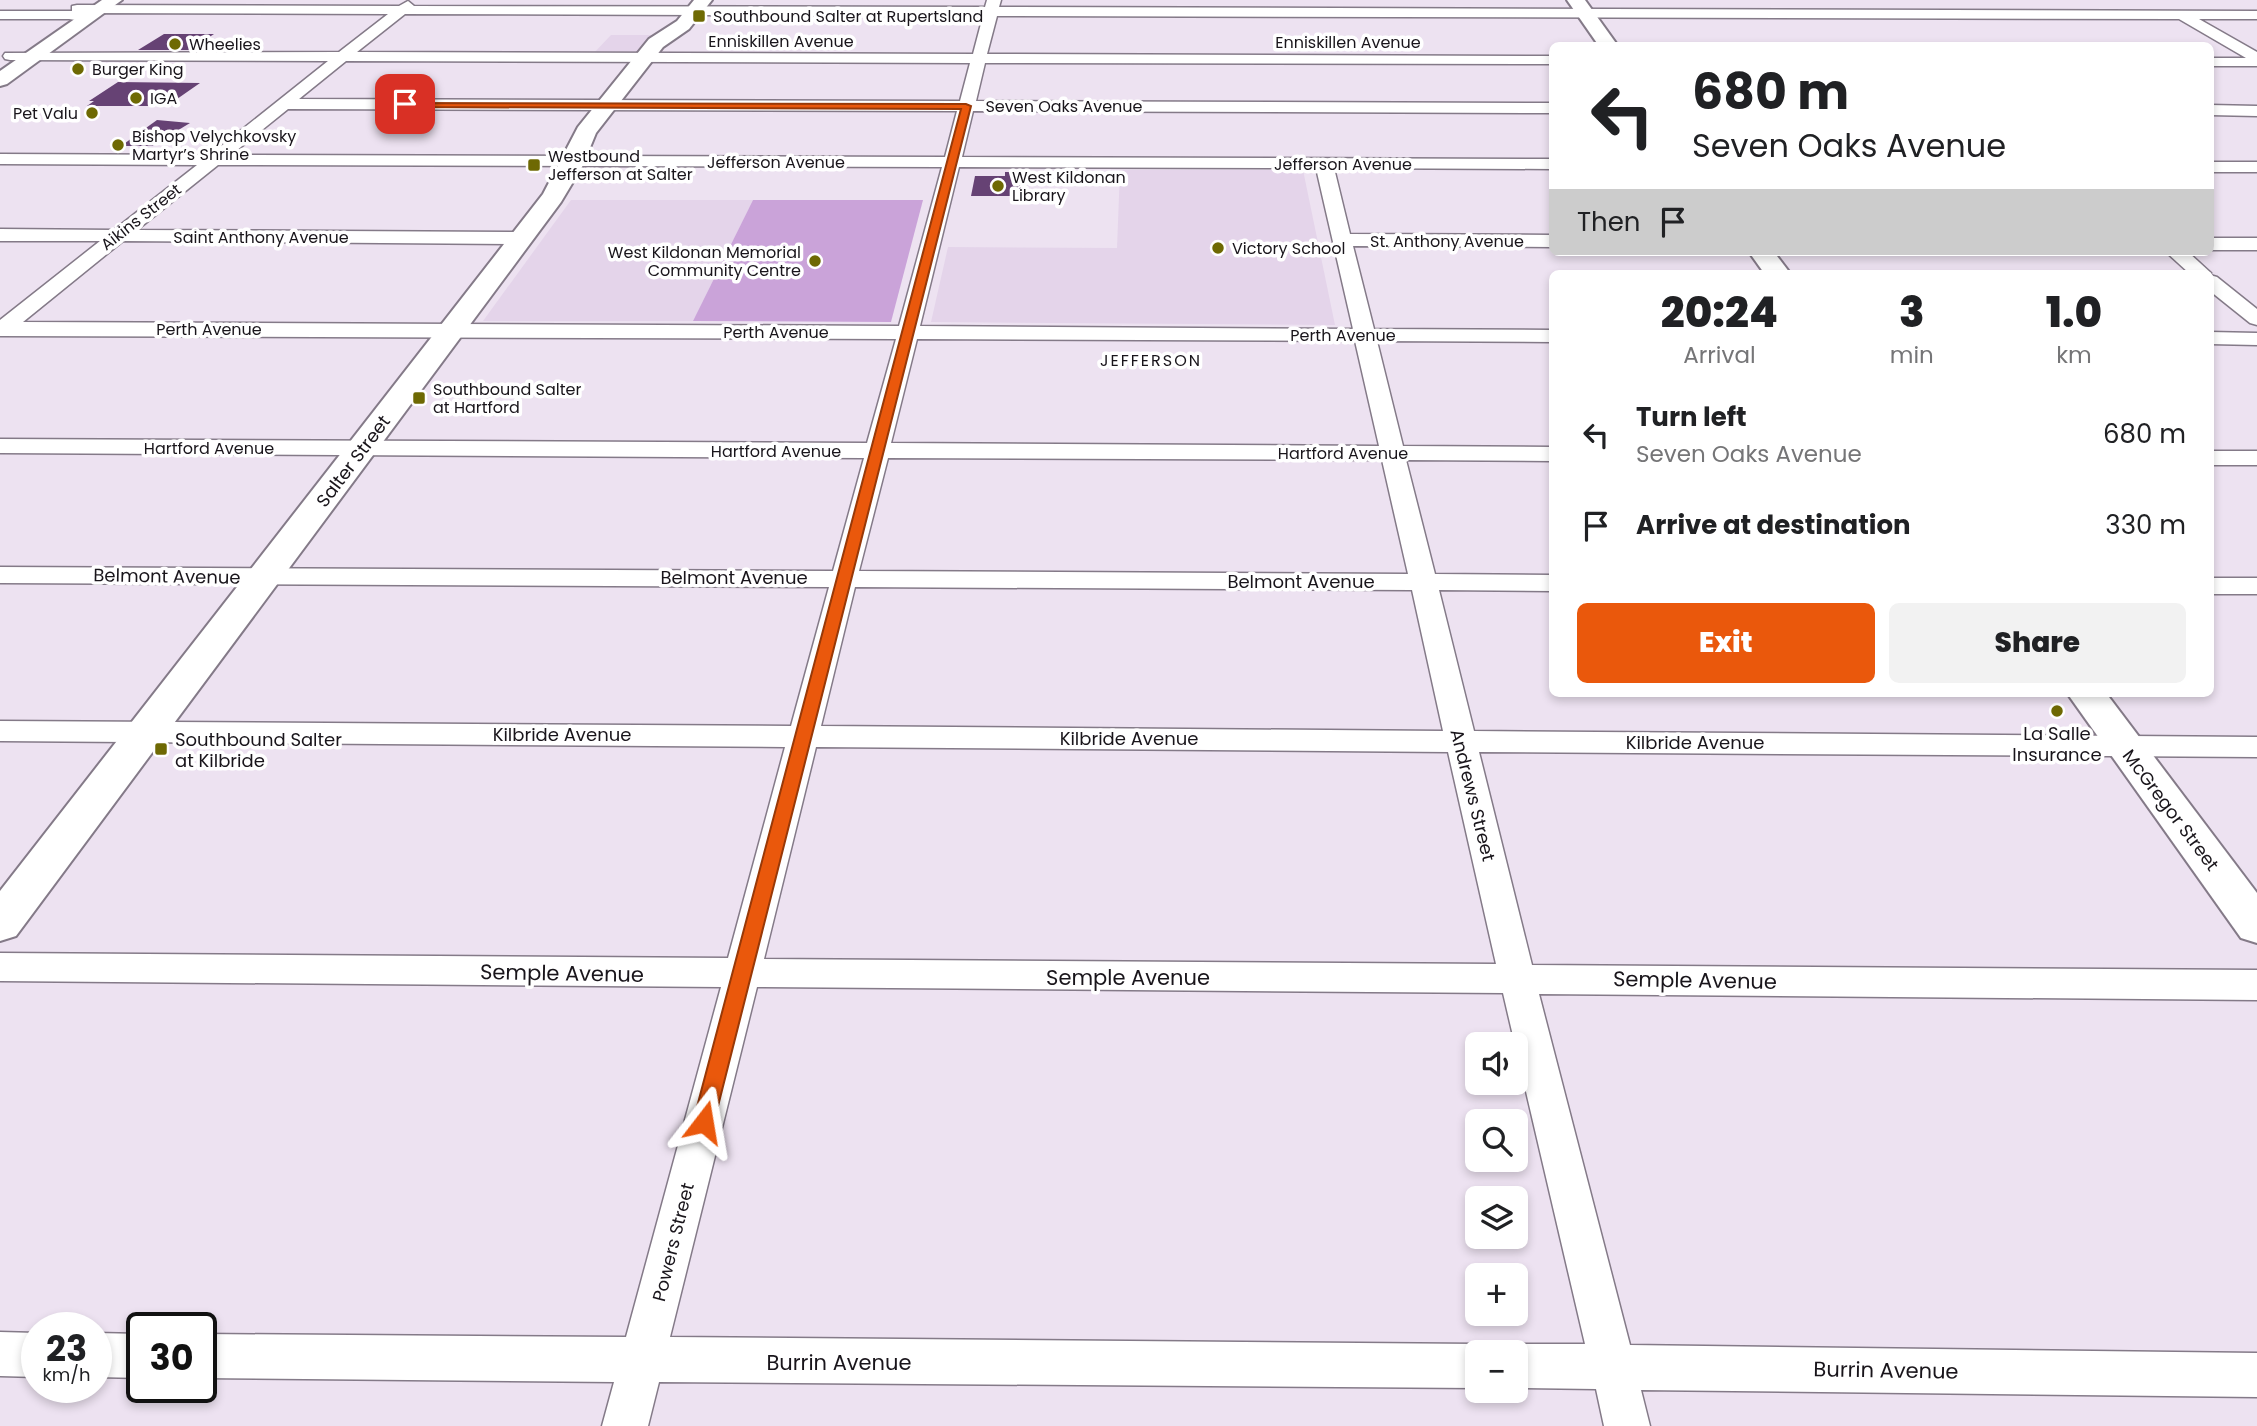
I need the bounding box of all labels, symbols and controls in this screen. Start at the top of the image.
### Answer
place label: Southbound Salter at Rupertsland [713,5,983,28]
marker: Southbound Salter at Rupertsland [691,8,707,24]
street label: Enniskillen Avenue [708,30,854,53]
street label: Enniskillen Avenue [1275,31,1421,54]
place label: Wheelies [189,33,261,56]
marker: Wheelies [167,36,183,52]
place label: Burger King [92,58,184,81]
text: 680 m [1692,58,1849,126]
marker: Burger King [70,61,86,77]
icon: left [1577,70,1668,161]
pin [375,74,435,134]
icon: arrive [386,85,424,123]
place label: IGA [150,87,177,110]
marker: IGA [128,90,144,106]
street label: Seven Oaks Avenue [985,95,1143,118]
place label: Pet Valu [13,102,78,125]
marker: Pet Valu [84,105,100,121]
text: Seven Oaks Avenue [1692,123,2006,168]
place label: Bishop Velychkovsky Martyr’s Shrine [132,125,296,166]
marker: Bishop Velychkovsky Martyr’s Shrine [110,137,126,153]
place label: Westbound Jefferson at Salter [548,145,693,186]
street label: Jefferson Avenue [707,151,845,174]
street label: Jefferson Avenue [1274,153,1412,176]
marker: Westbound Jefferson at Salter [526,157,542,173]
place label: West Kildonan Library [1012,166,1126,207]
street label: Aikins Street [96,178,186,256]
marker: West Kildonan Library [990,178,1006,194]
icon: arrive [1654,203,1692,241]
text: Then [1577,204,1640,240]
street label: Saint Anthony Avenue [173,226,349,249]
street label: St. Anthony Avenue [1370,230,1524,253]
place label: Victory School [1232,237,1346,260]
marker: Victory School [1210,240,1226,256]
place label: West Kildonan Memorial Community Centre [608,241,801,282]
marker: West Kildonan Memorial Community Centre [807,253,823,269]
text: 20:24 [1661,283,1778,342]
text: 3 [1899,283,1925,342]
text: 1.0 [2046,283,2102,342]
street label: Perth Avenue [156,318,262,341]
street label: Perth Avenue [723,321,829,344]
street label: Perth Avenue [1290,324,1396,347]
text: Arrival [1683,339,1756,371]
text: min [1890,339,1934,371]
text: km [2056,339,2092,371]
district label: JEFFERSON [1100,349,1202,372]
place label: Southbound Salter at Hartford [433,378,581,419]
marker: Southbound Salter at Hartford [411,390,427,406]
text: Turn left [1636,399,1747,435]
street label: Salter Street [310,410,396,512]
icon: left [1577,416,1615,454]
text: 680 m [2103,416,2186,452]
street label: Hartford Avenue [144,437,274,460]
text: Seven Oaks Avenue [1636,438,1862,470]
street label: Hartford Avenue [711,440,841,463]
street label: Hartford Avenue [1278,442,1408,465]
icon: arrive [1577,507,1615,545]
text: Arrive at destination [1636,507,1911,543]
text: 330 m [2105,507,2186,543]
street label: Belmont Avenue [93,562,241,590]
street label: Belmont Avenue [660,565,808,590]
street label: Belmont Avenue [1227,569,1375,594]
button: Exit [1577,603,1875,683]
button: Share [1889,603,2186,683]
marker: La Salle Insurance [2049,703,2065,719]
place label: La Salle Insurance [2012,721,2102,767]
street label: Kilbride Avenue [493,722,631,747]
street label: Kilbride Avenue [1060,726,1198,751]
street label: Andrews Street [1444,726,1502,864]
place label: Southbound Salter at Kilbride [175,727,342,773]
street label: Kilbride Avenue [1626,730,1764,755]
marker: Southbound Salter at Kilbride [153,741,169,757]
street label: McGregor Street [2117,744,2225,876]
street label: Semple Avenue [480,957,644,989]
street label: Semple Avenue [1046,963,1210,992]
street label: Semple Avenue [1613,964,1777,996]
map controls [1465,1032,1528,1403]
button: sound [1465,1032,1528,1095]
position arrow [667,1085,741,1159]
button: search [1465,1109,1528,1172]
street label: Powers Street [646,1180,700,1304]
button: layers [1465,1186,1528,1249]
button: + [1465,1263,1528,1326]
speed limit sign: 30 [126,1312,217,1403]
text: 23 [46,1324,87,1373]
button: − [1465,1340,1528,1403]
street label: Burrin Avenue [766,1348,912,1377]
street label: Burrin Avenue [1813,1354,1959,1386]
text: km/h [43,1362,90,1387]

